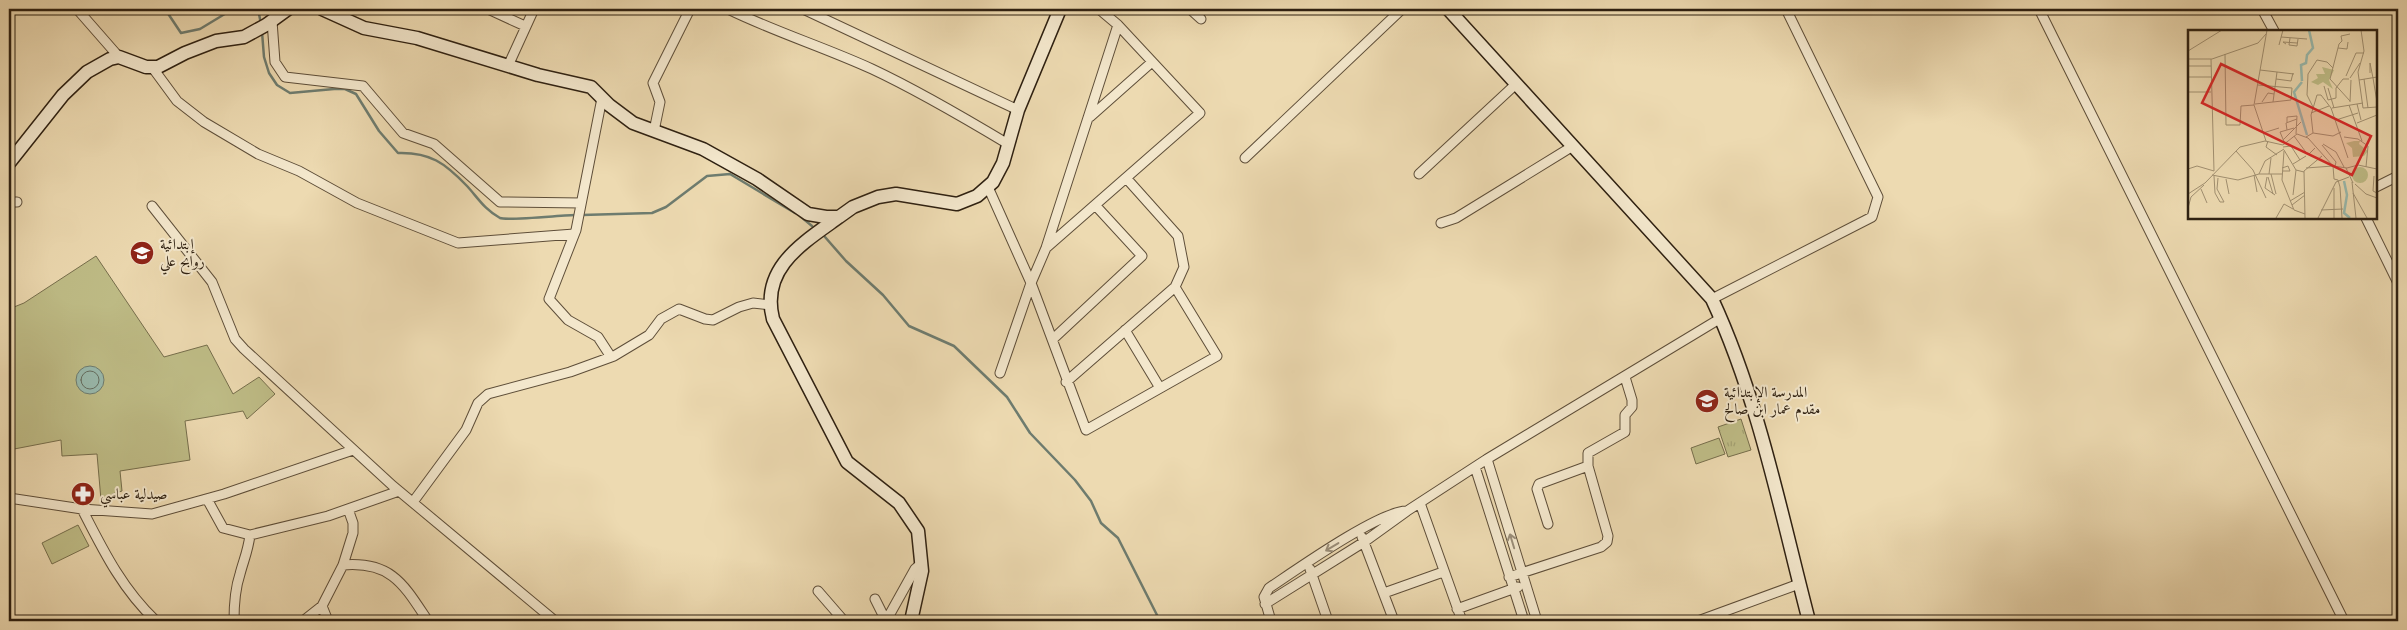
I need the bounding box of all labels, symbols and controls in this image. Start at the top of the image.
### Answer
inset map [2188,30,2377,219]
place label: إبتدائية روابح علي [160,234,205,275]
school or university icon: إبتدائية روابح علي [129,240,155,266]
place label: المدرسة الإبتدائية مقدم عمار ابن صالح [1724,382,1820,423]
school or university icon: المدرسة الإبتدائية مقدم عمار ابن صالح [1694,388,1720,414]
pharmacy icon: صيدلية عباسي [70,481,96,507]
place label: صيدلية عباسي [100,484,168,508]
one-way arrow [1507,534,1517,550]
one-way arrow [1326,543,1340,553]

